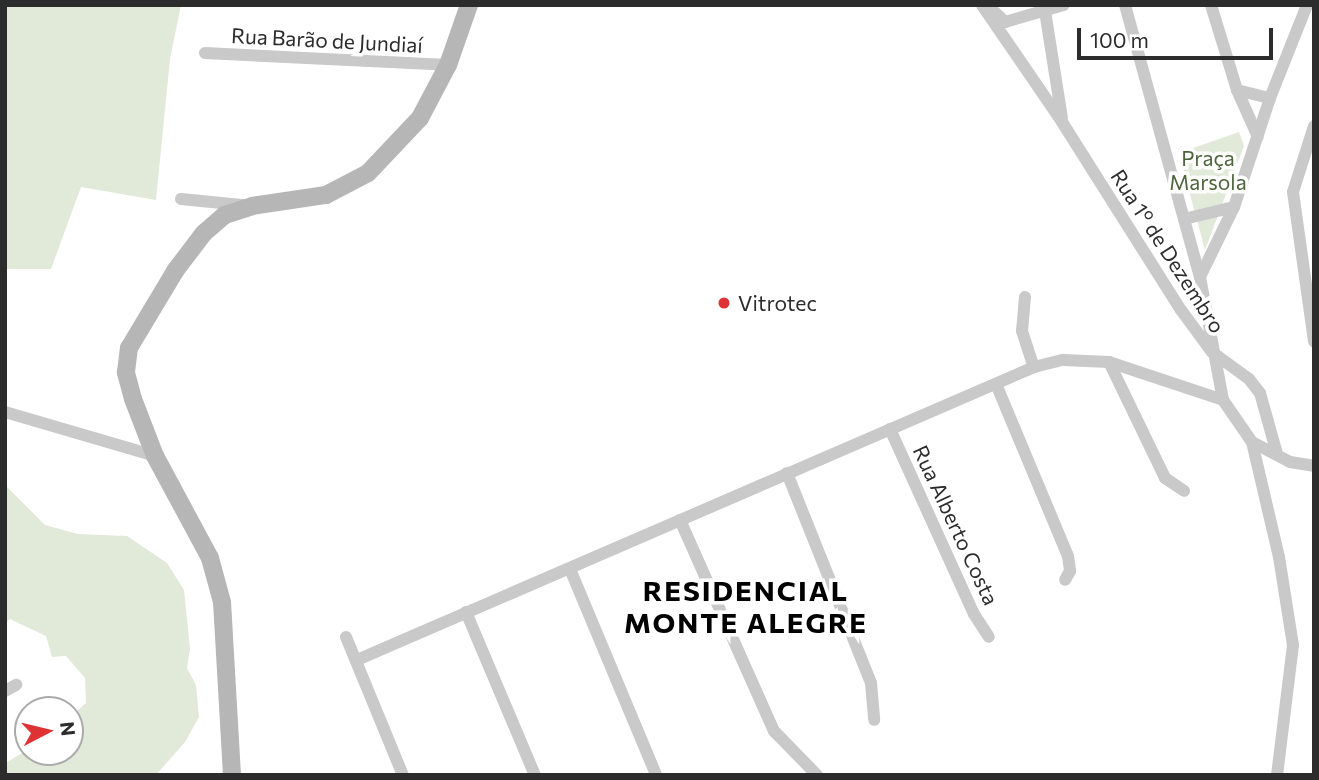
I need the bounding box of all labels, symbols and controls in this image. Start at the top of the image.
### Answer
scale bar [1081,14,1277,58]
street label: Rua Barão de Jundiaí [231,22,423,58]
text: 100 m [1090,27,1149,52]
park label: Praça Marsola [1169,145,1247,195]
street label: Rua 1º de Dezembro [1106,165,1230,337]
place label: Vitrotec [738,290,817,316]
marker: Vitrotec [716,295,732,311]
street label: Rua Alberto Costa [908,441,1004,609]
district label: RESIDENCIAL MONTE ALEGRE [626,573,866,639]
north arrow [14,696,84,766]
text: N [56,720,81,737]

